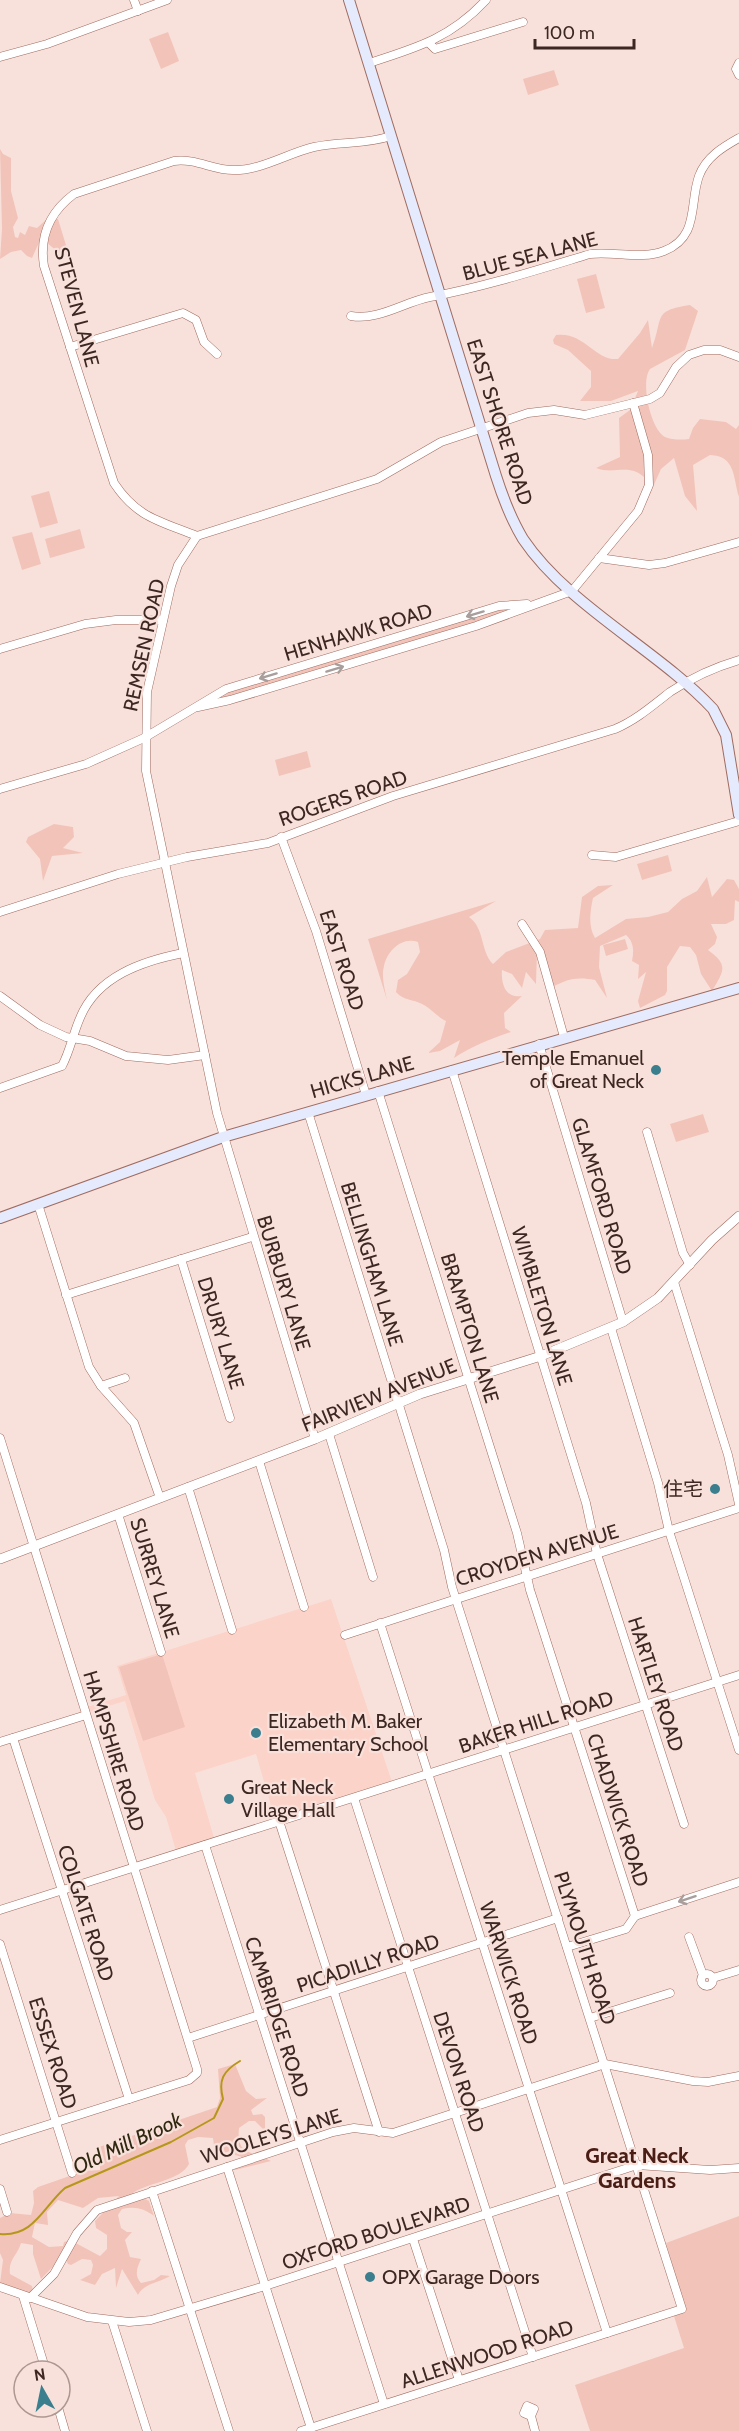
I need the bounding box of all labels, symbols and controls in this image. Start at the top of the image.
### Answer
scale bar [535,12,634,50]
text: 100 m [544,22,595,44]
street label: BLUE SEA LANE [460,226,600,286]
street label: STEVEN LANE [50,245,104,369]
street label: EAST SHORE ROAD [462,336,538,508]
street label: REMSEN ROAD [118,577,170,713]
street label: HENHAWK ROAD [281,598,435,666]
one-way arrow [466,609,485,620]
one-way arrow [325,663,344,674]
one-way arrow [259,671,278,682]
street label: ROGERS ROAD [276,765,410,831]
street label: EAST ROAD [314,907,370,1013]
place label: Temple Emanuel of Great Neck [502,1046,644,1093]
street label: HICKS LANE [308,1051,416,1103]
marker: Temple Emanuel of Great Neck [649,1063,663,1077]
street label: GLAMFORD ROAD [567,1115,637,1277]
street label: BELLINGHAM LANE [336,1179,408,1349]
street label: BURBURY LANE [252,1213,316,1353]
street label: WIMBLETON LANE [506,1224,578,1388]
street label: BRAMPTON LANE [436,1250,504,1406]
street label: DRURY LANE [193,1274,249,1392]
street label: FAIRVIEW AVENUE [298,1353,460,1437]
place label: 住宅 [663,1477,703,1501]
marker: 住宅 [708,1482,722,1496]
street label: SURREY LANE [125,1515,185,1641]
street label: CROYDEN AVENUE [453,1519,621,1591]
street label: HARTLEY ROAD [623,1614,689,1754]
street label: HAMPSHIRE ROAD [78,1668,150,1834]
street label: BAKER HILL ROAD [456,1686,616,1758]
place label: Elizabeth M. Baker Elementary School [268,1709,429,1756]
marker: Elizabeth M. Baker Elementary School [249,1726,263,1740]
street label: CHADWICK ROAD [582,1730,654,1890]
place label: Great Neck Village Hall [241,1775,335,1822]
marker: Great Neck Village Hall [222,1792,236,1806]
street label: COLGATE ROAD [53,1842,119,1984]
street label: PLYMOUTH ROAD [549,1868,621,2028]
one-way arrow [678,1894,697,1905]
street label: WARWICK ROAD [475,1899,543,2047]
street label: PICADILLY ROAD [294,1929,442,1997]
street label: CAMBRIDGE ROAD [240,1934,314,2100]
street label: ESSEX ROAD [24,1994,82,2112]
street label: DEVON ROAD [428,2009,490,2135]
street label: WOOLEYS LANE [198,2103,344,2169]
water label: Old Mill Brook [68,2106,186,2179]
district label: Great Neck Gardens [585,2142,689,2194]
street label: OXFORD BOULEVARD [279,2191,473,2275]
place label: OPX Garage Doors [382,2265,539,2289]
marker: OPX Garage Doors [363,2270,377,2284]
street label: ALLENWOOD ROAD [398,2315,576,2393]
north arrow [12,2359,72,2419]
text: N [33,2364,47,2385]

